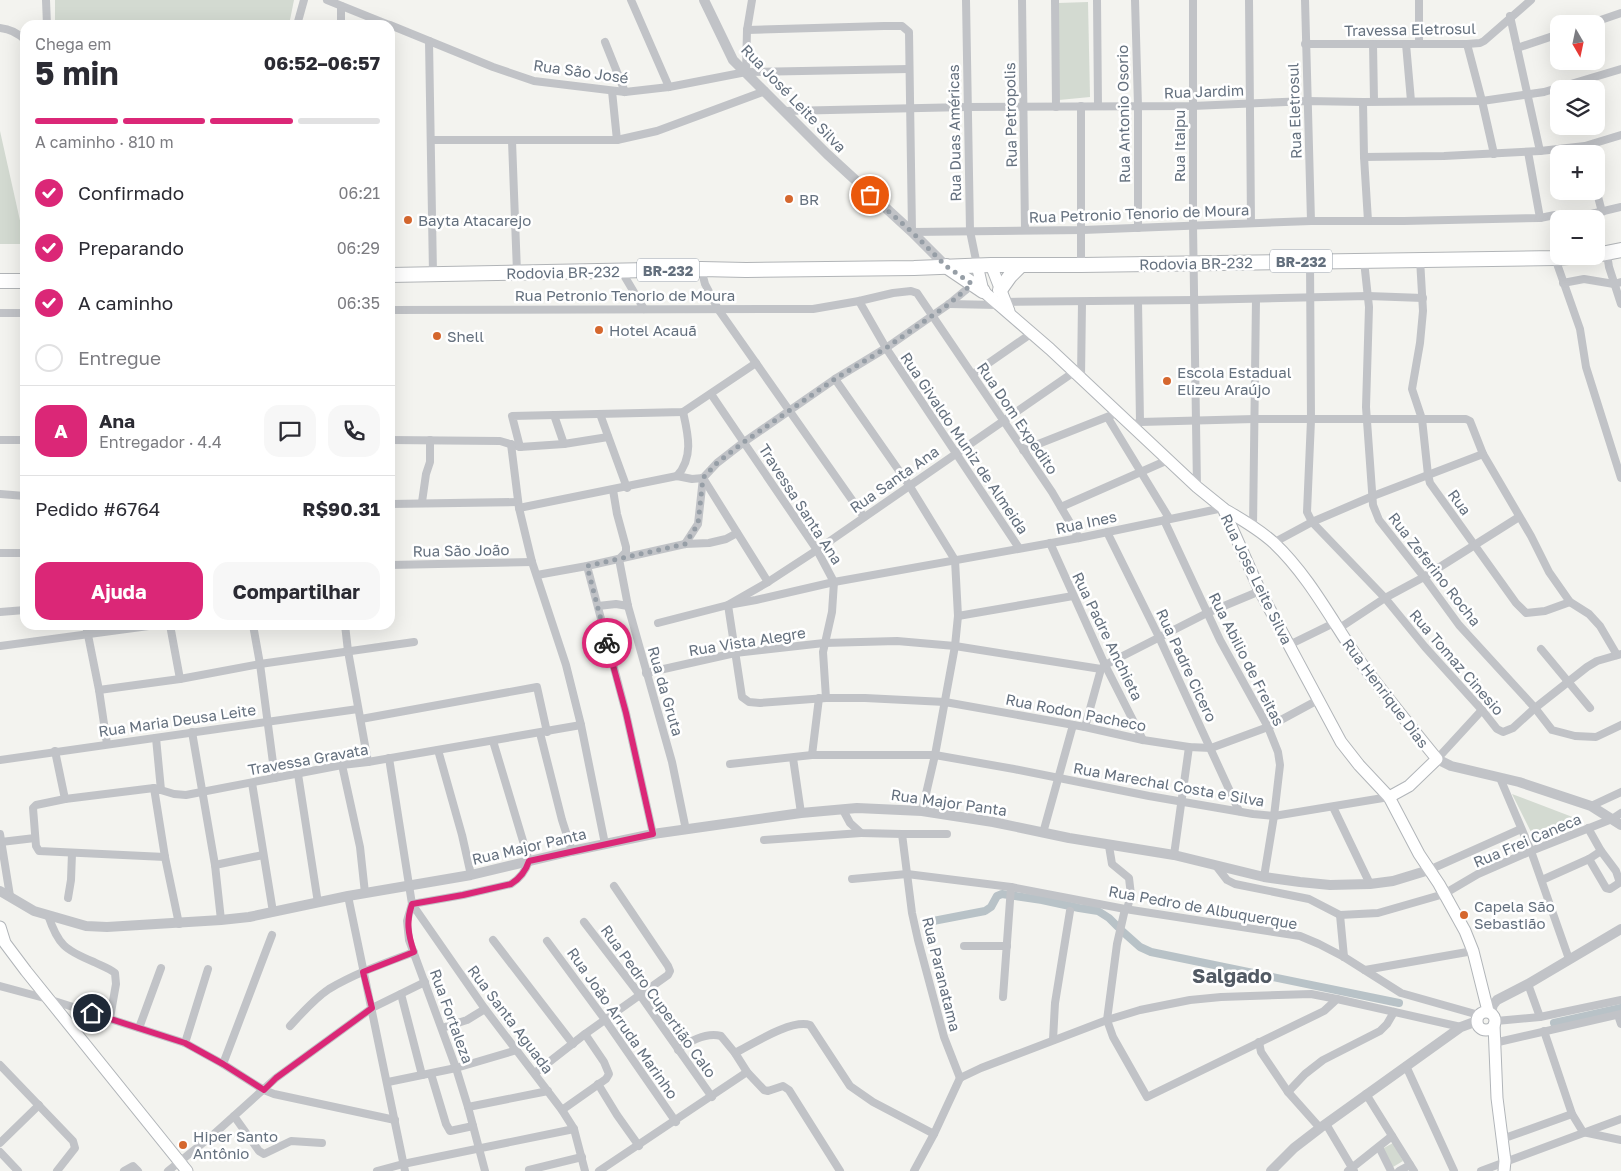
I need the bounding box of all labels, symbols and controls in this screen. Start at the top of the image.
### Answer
north arrow [1550,15,1605,70]
map controls [1550,15,1605,265]
street label: Travessa Eletrosul [1344,19,1476,39]
text: Chega em [35,34,111,54]
street label: Rua José Leite Silva [738,40,850,156]
street label: Rua Antonio Osorio [1113,45,1133,183]
text: 06:52–06:57 [264,51,380,74]
text: 5 min [35,54,119,92]
street label: Rua São José [532,55,630,87]
street label: Rua Petropolis [1000,62,1020,168]
street label: Rua Eletrosul [1283,62,1305,159]
street label: Rua Duas Américas [944,64,964,202]
button: layers [1550,80,1605,135]
street label: Rua Jardim [1164,81,1244,101]
street label: Rua Itaipu [1170,110,1188,182]
text: A caminho · 810 m [35,132,174,152]
button: + [1550,145,1605,200]
pin [849,174,891,216]
icon: check [35,179,63,207]
text: Confirmado [78,181,184,204]
icon: bag [856,181,884,209]
text: 06:21 [339,183,380,203]
place label: BR [799,190,819,208]
marker: BR [783,193,795,205]
street label: Rua Petronio Tenorio de Moura [1028,200,1250,226]
button: − [1550,210,1605,265]
place label: Bayta Atacarejo [418,211,531,229]
marker: Bayta Atacarejo [402,214,414,226]
icon: check [35,234,63,262]
text: Preparando [78,236,184,259]
text: 06:29 [337,238,380,258]
road number: BR-232 [1270,250,1332,272]
street label: Rodovia BR-232 [1139,253,1253,273]
road number: BR-232 [637,258,699,282]
street label: Rodovia BR-232 [506,262,620,282]
street label: Rua Petronio Tenorio de Moura [515,286,735,304]
icon: check [35,289,63,317]
text: A caminho [78,291,173,314]
text: 06:35 [337,293,380,313]
place label: Hotel Acauã [609,321,697,339]
marker: Hotel Acauã [593,324,605,336]
place label: Shell [447,327,484,345]
marker: Shell [431,330,443,342]
text: Entregue [78,346,161,369]
street label: Rua Givaldo Muniz de Almeida [897,349,1033,537]
street label: Rua Dom Expedito [974,359,1062,477]
place label: Escola Estadual Elizeu Araújo [1177,363,1292,398]
marker: Escola Estadual Elizeu Araújo [1161,375,1173,387]
button: chat [264,405,316,457]
button: phone [328,405,380,457]
text: Ana [99,409,135,432]
text: A [54,419,68,442]
text: Entregador · 4.4 [99,432,222,452]
street label: Travessa Santa Ana [755,440,847,568]
street label: Rua Santa Ana [846,442,942,516]
street label: Rua [1445,486,1475,518]
text: Pedido #6764 [35,497,160,520]
text: R$90.31 [302,497,380,520]
street label: Rua Ines [1054,507,1118,537]
street label: Rua Zeferino Rocha [1385,509,1485,629]
street label: Rua Jose Leite Silva [1218,511,1296,647]
street label: Rua São João [412,540,510,560]
button: Ajuda [35,562,203,620]
button: Compartilhar [213,562,380,620]
street label: Rua Padre Anchieta [1069,569,1147,703]
street label: Rua Abilio de Freitas [1205,589,1289,729]
street label: Rua Tomaz Cinesio [1406,605,1508,719]
street label: Rua Padre Cicero [1153,606,1221,724]
courier [582,618,632,668]
street label: Rua Vista Alegre [687,623,807,659]
icon: bike [593,629,621,657]
street label: Rua Henrique Dias [1339,635,1433,751]
street label: Rua da Gruta [645,644,687,738]
street label: Rua Rodon Pacheco [1004,690,1148,734]
street label: Rua Maria Deusa Leite [97,700,257,740]
street label: Travessa Gravata [246,740,370,778]
street label: Rua Marechal Costa e Silva [1072,758,1266,810]
street label: Rua Major Panta [890,785,1008,819]
street label: Rua Frei Caneca [1470,809,1584,871]
street label: Rua Major Panta [470,824,588,868]
street label: Rua Pedro de Albuquerque [1107,882,1299,933]
place label: Capela São Sebastião [1474,897,1555,932]
marker: Capela São Sebastião [1458,909,1470,921]
street label: Rua Paranatama [919,915,965,1033]
street label: Rua Pedro Cupertião Calo [598,921,720,1081]
street label: Rua João Arruda Marinho [564,944,682,1102]
street label: Rua Santa Aguada [464,961,558,1077]
district label: Salgado [1192,963,1272,987]
street label: Rua Fortaleza [427,966,477,1066]
pin [71,992,113,1034]
icon: home [78,999,106,1027]
place label: Hiper Santo Antônio [193,1127,278,1162]
marker: Hiper Santo Antônio [177,1139,189,1151]

